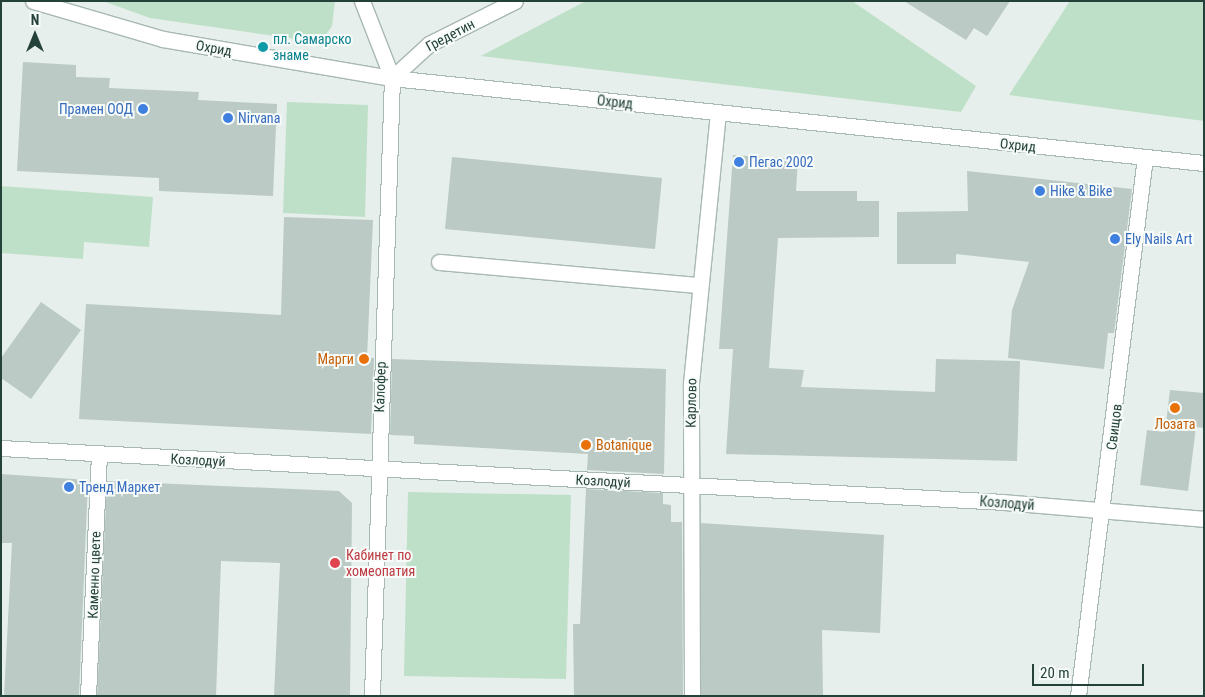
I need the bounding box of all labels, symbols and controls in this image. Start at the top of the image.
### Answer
north arrow [10,10,60,60]
text: N [31,12,39,28]
street label: Гредетин [423,15,477,55]
place label: пл. Самарско знаме [273,31,352,64]
street label: Охрид [195,37,233,59]
marker: пл. Самарско знаме [257,41,269,53]
street label: Охрид [596,92,634,112]
place label: Прамен ООД [59,101,133,117]
marker: Прамен ООД [137,103,149,115]
place label: Nirvana [238,110,280,126]
marker: Nirvana [222,112,234,124]
street label: Охрид [999,135,1037,155]
place label: Пегас 2002 [749,154,813,170]
marker: Пегас 2002 [733,156,745,168]
place label: Hike & Bike [1050,183,1112,199]
marker: Hike & Bike [1034,185,1046,197]
place label: Ely Nails Art [1125,231,1192,247]
marker: Ely Nails Art [1109,233,1121,245]
place label: Марги [317,351,354,367]
marker: Марги [358,353,370,365]
street label: Калофер [371,361,389,413]
street label: Карлово [682,378,700,428]
marker: Лозата [1169,402,1181,414]
street label: Свищов [1103,403,1125,451]
place label: Лозата [1154,416,1196,432]
place label: Botanique [596,437,652,453]
marker: Botanique [580,439,592,451]
street label: Козлодуй [170,450,226,470]
street label: Козлодуй [575,471,631,491]
place label: Тренд Маркет [79,479,160,495]
marker: Тренд Маркет [63,481,75,493]
street label: Козлодуй [979,493,1035,513]
street label: Каменно цвете [84,531,104,619]
place label: Кабинет по хомеопатия [346,547,415,580]
marker: Кабинет по хомеопатия [328,556,342,570]
scale bar [1035,654,1148,686]
text: 20 m [1040,664,1070,682]

